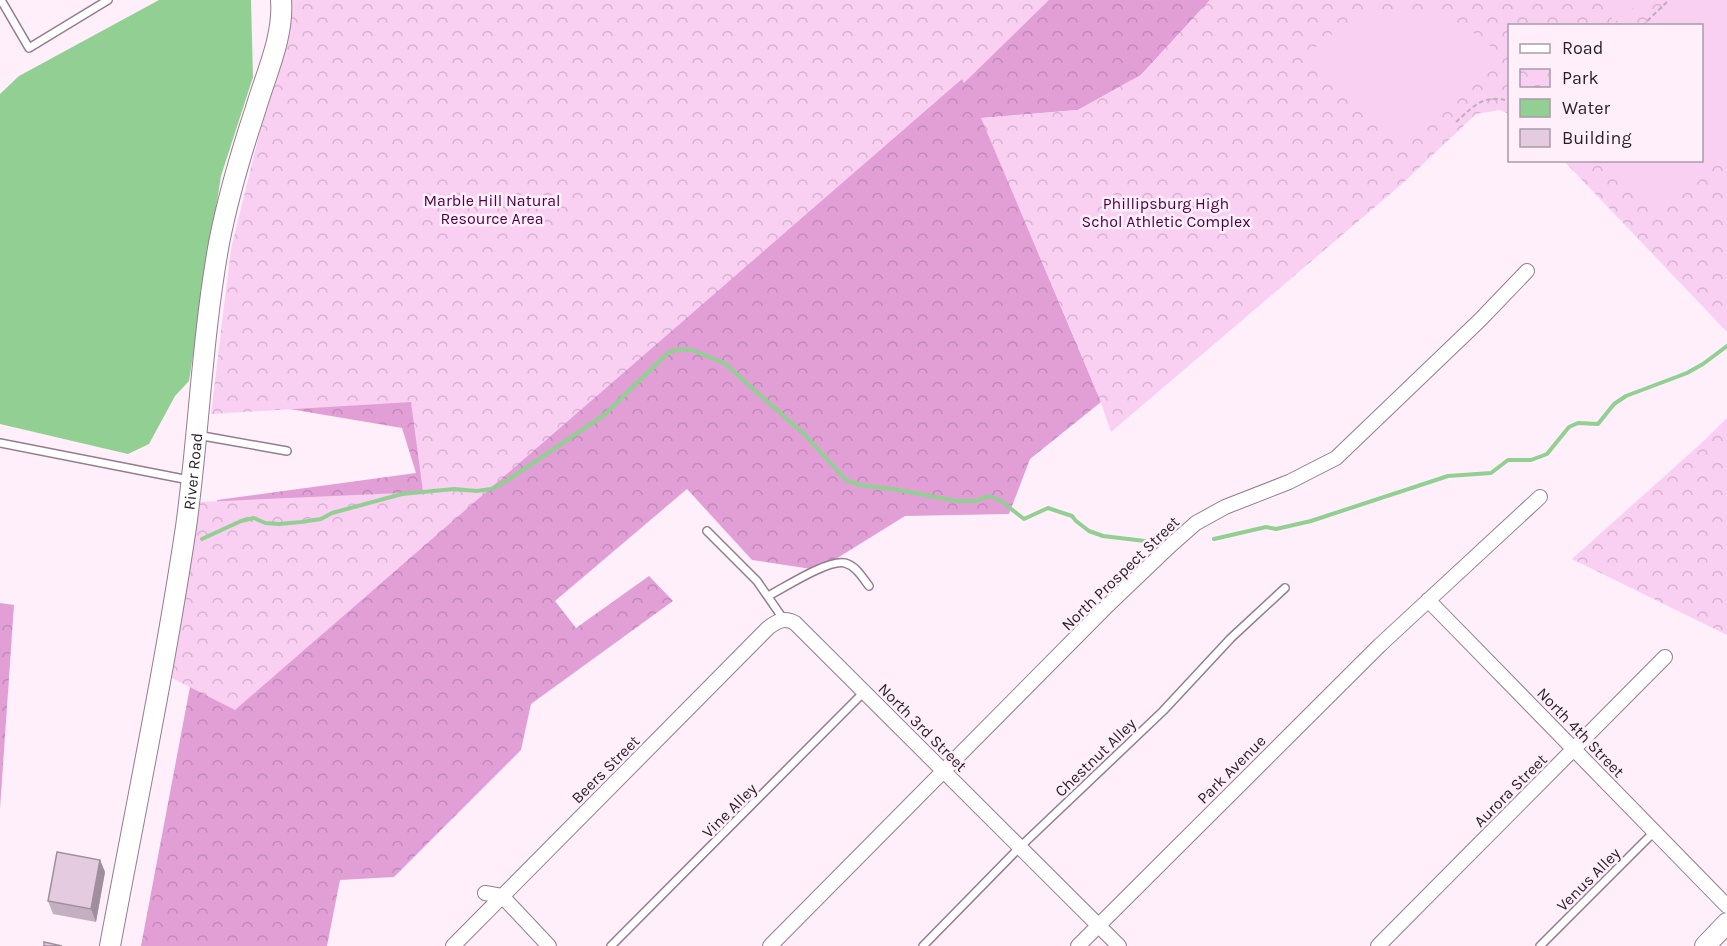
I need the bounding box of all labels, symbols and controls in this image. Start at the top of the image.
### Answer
legend [1508,24,1703,162]
text: Road [1562,37,1603,59]
text: Park [1562,67,1599,89]
text: Water [1562,97,1610,119]
text: Building [1562,127,1632,149]
park label: Marble Hill Natural Resource Area [424,191,560,228]
park label: Phillipsburg High Schol Athletic Complex [1082,194,1250,231]
street label: River Road [179,432,206,511]
street label: North Prospect Street [1058,512,1183,634]
street label: North 3rd Street [874,679,971,776]
street label: North 4th Street [1533,684,1628,781]
street label: Chestnut Alley [1051,714,1140,801]
street label: Beers Street [567,731,643,807]
street label: Park Avenue [1193,731,1270,808]
street label: Aurora Street [1470,750,1551,831]
street label: Vine Alley [698,779,761,842]
street label: Venus Alley [1553,843,1624,915]

